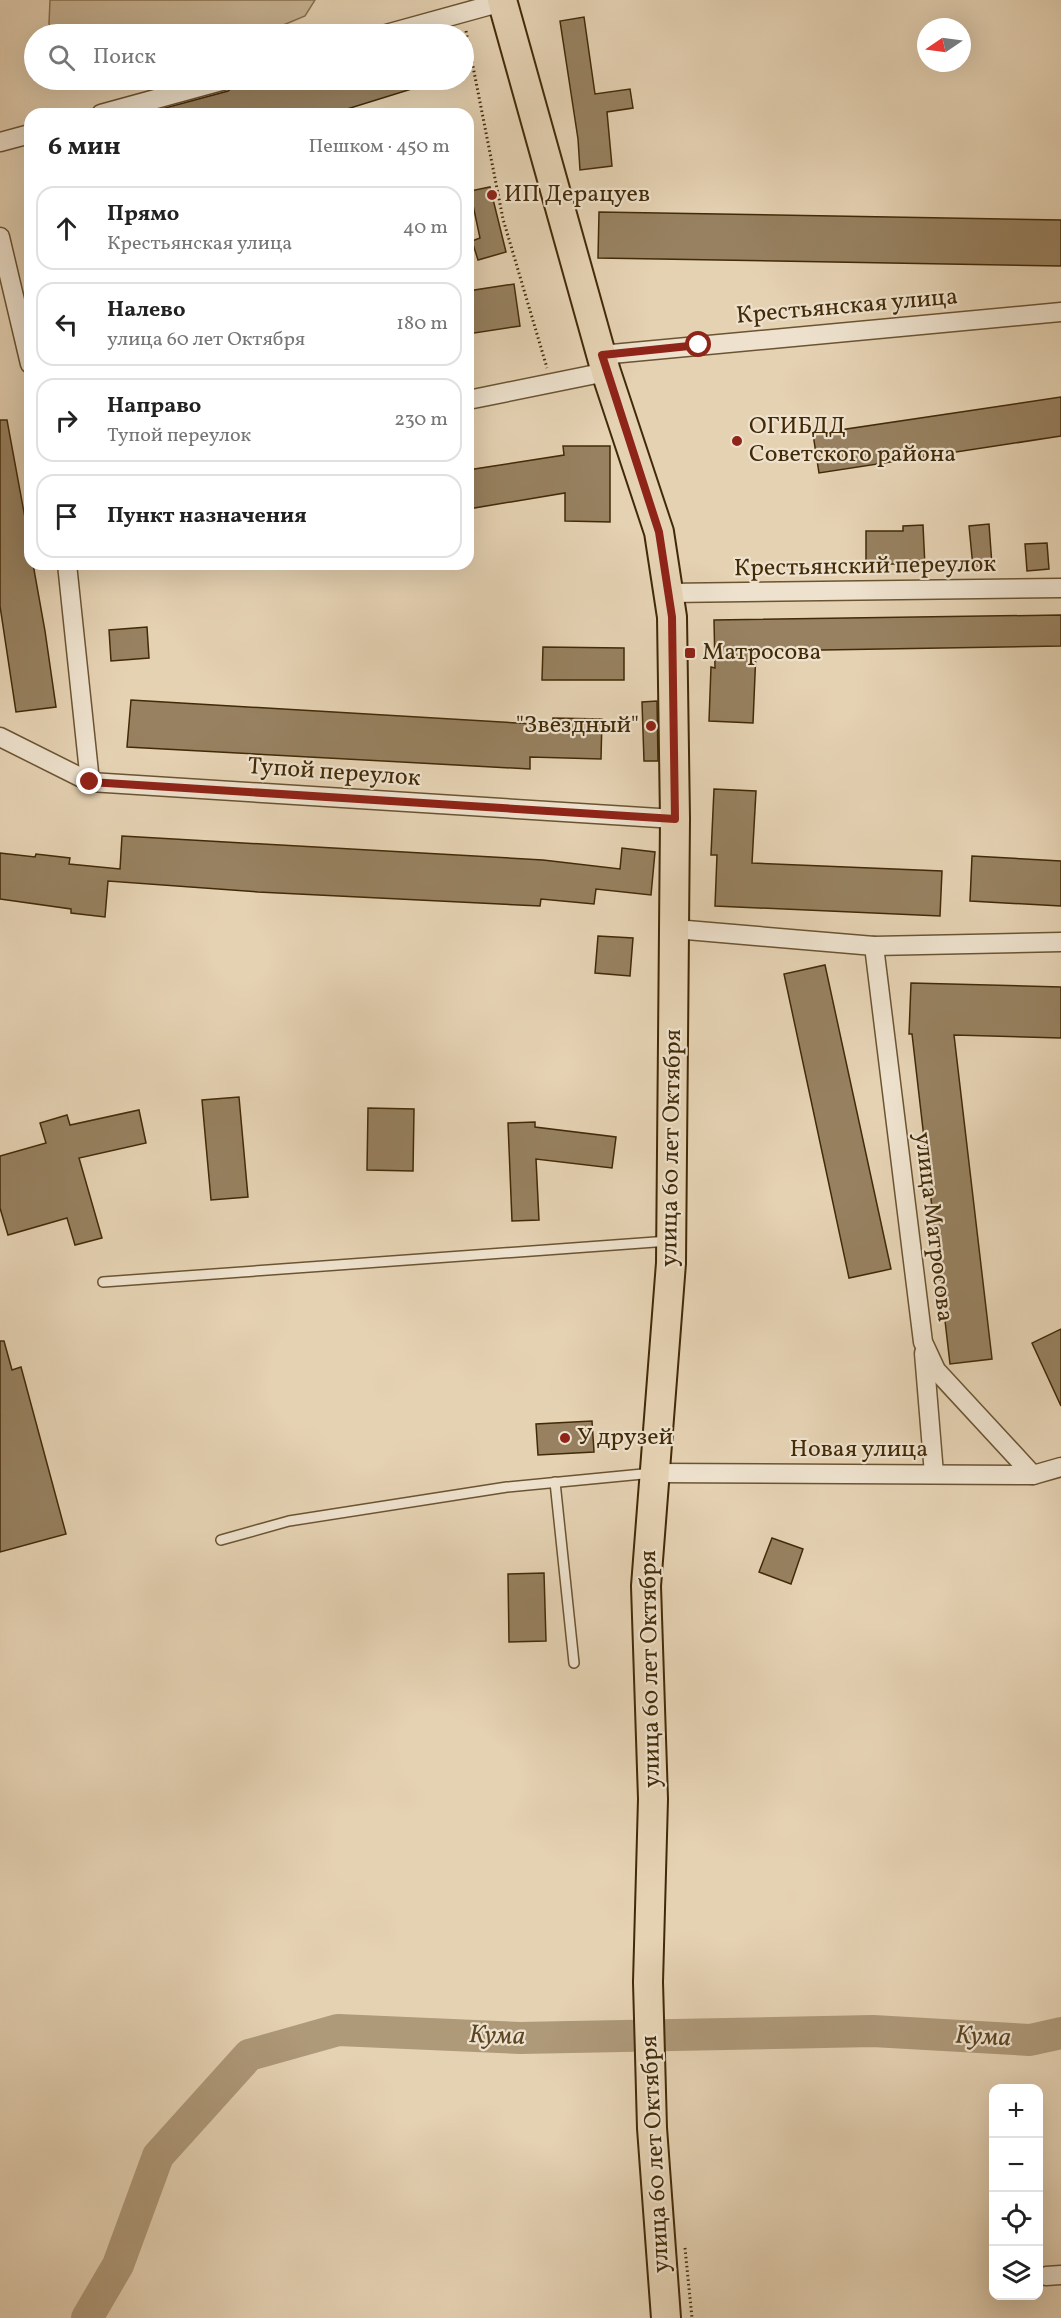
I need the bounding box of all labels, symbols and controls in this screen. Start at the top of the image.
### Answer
north arrow [917,18,971,72]
search box [24,24,474,90]
icon: search [45,41,78,74]
text: Поиск [93,42,156,73]
text: 6 мин [48,129,121,165]
text: Пешком · 450 m [308,133,450,161]
place label: ИП Дерацуев [504,178,650,212]
marker: ИП Дерацуев [485,188,499,202]
text: Прямо [107,199,179,230]
icon: ahead [50,212,83,245]
text: 40 m [403,214,448,242]
text: Крестьянская улица [107,230,292,258]
street label: Крестьянская улица [735,280,959,334]
text: Налево [107,295,186,326]
icon: left [50,308,83,341]
text: 180 m [396,310,448,338]
text: улица 60 лет Октября [107,326,305,354]
route start [685,331,711,357]
text: Направо [107,391,201,422]
icon: right [50,404,83,437]
text: 230 m [394,406,448,434]
place label: ОГИБДД Советского района [749,410,956,472]
text: Тупой переулок [107,422,251,450]
marker: ОГИБДД Советского района [730,434,744,448]
icon: arrive [50,500,83,533]
text: Пункт назначения [107,501,307,532]
street label: Крестьянский переулок [734,548,997,586]
place label: Матросова [702,636,821,670]
marker: Матросова [683,646,697,660]
place label: "Звездный" [516,709,639,743]
marker: "Звездный" [644,719,658,733]
street label: Тупой переулок [246,750,422,796]
route end [76,768,102,794]
street label: улица 60 лет Октября [653,1029,691,1267]
street label: улица Матросова [904,1130,962,1324]
place label: У друзей [577,1421,673,1455]
marker: У друзей [558,1431,572,1445]
street label: Новая улица [790,1433,928,1467]
street label: улица 60 лет Октября [632,1550,670,1788]
water label: Кума [468,2017,526,2055]
water label: Кума [954,2018,1012,2056]
street label: улица 60 лет Октября [633,2034,679,2274]
map controls [989,2084,1043,2300]
button: + [989,2084,1043,2138]
button: − [989,2138,1043,2192]
button: locate [989,2192,1043,2246]
button: layers [989,2246,1043,2300]

